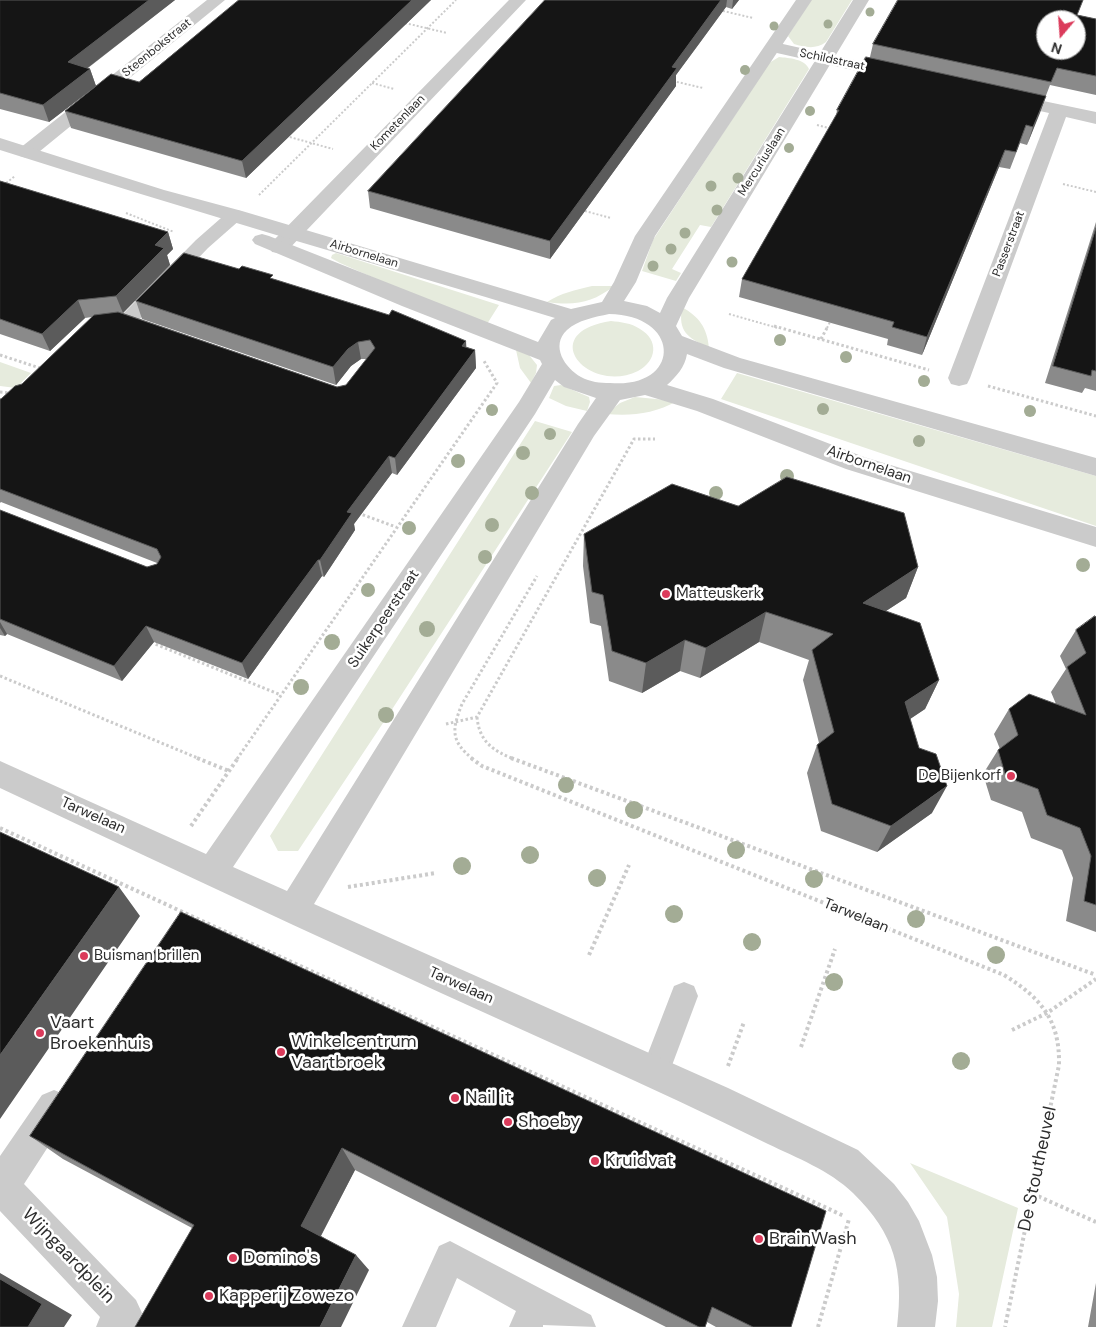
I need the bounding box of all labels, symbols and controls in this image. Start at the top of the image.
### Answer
north arrow [1036,10,1086,60]
street label: Steenbokstraat [120,16,194,80]
text: N [1049,38,1064,58]
street label: Schildstraat [798,46,866,74]
street label: Kometenlaan [368,92,428,154]
street label: Mercuriuslaan [735,125,789,199]
street label: Passerstraat [990,209,1028,279]
street label: Airbornelaan [328,237,400,271]
street label: Airbornelaan [824,442,914,488]
street label: Suikerpeerstraat [345,566,423,672]
place label: Matteuskerk [676,585,761,603]
marker: Matteuskerk [660,588,672,600]
place label: De Bijenkorf [918,767,1001,785]
marker: De Bijenkorf [1005,770,1017,782]
street label: Tarwelaan [58,794,128,838]
street label: Tarwelaan [821,895,891,937]
place label: Buisman brillen [94,947,199,965]
marker: Buisman brillen [78,950,90,962]
street label: Tarwelaan [426,964,496,1008]
place label: Vaart Broekenhuis [50,1012,151,1054]
marker: Vaart Broekenhuis [34,1027,46,1039]
place label: Winkelcentrum Vaartbroek [291,1031,417,1074]
marker: Winkelcentrum Vaartbroek [275,1046,287,1058]
place label: Nail it [465,1087,512,1109]
marker: Nail it [449,1092,461,1104]
street label: De Stoutheuvel [1014,1105,1062,1233]
place label: Shoeby [518,1111,580,1133]
marker: Shoeby [502,1116,514,1128]
place label: Kruidvat [605,1150,674,1172]
marker: Kruidvat [589,1155,601,1167]
street label: Wijngaardplein [17,1204,119,1308]
place label: BrainWash [769,1228,857,1250]
marker: BrainWash [753,1233,765,1245]
place label: Domino's [243,1247,319,1269]
marker: Domino's [227,1252,239,1264]
place label: Kapperij Zowezo [219,1285,354,1307]
marker: Kapperij Zowezo [203,1290,215,1302]

